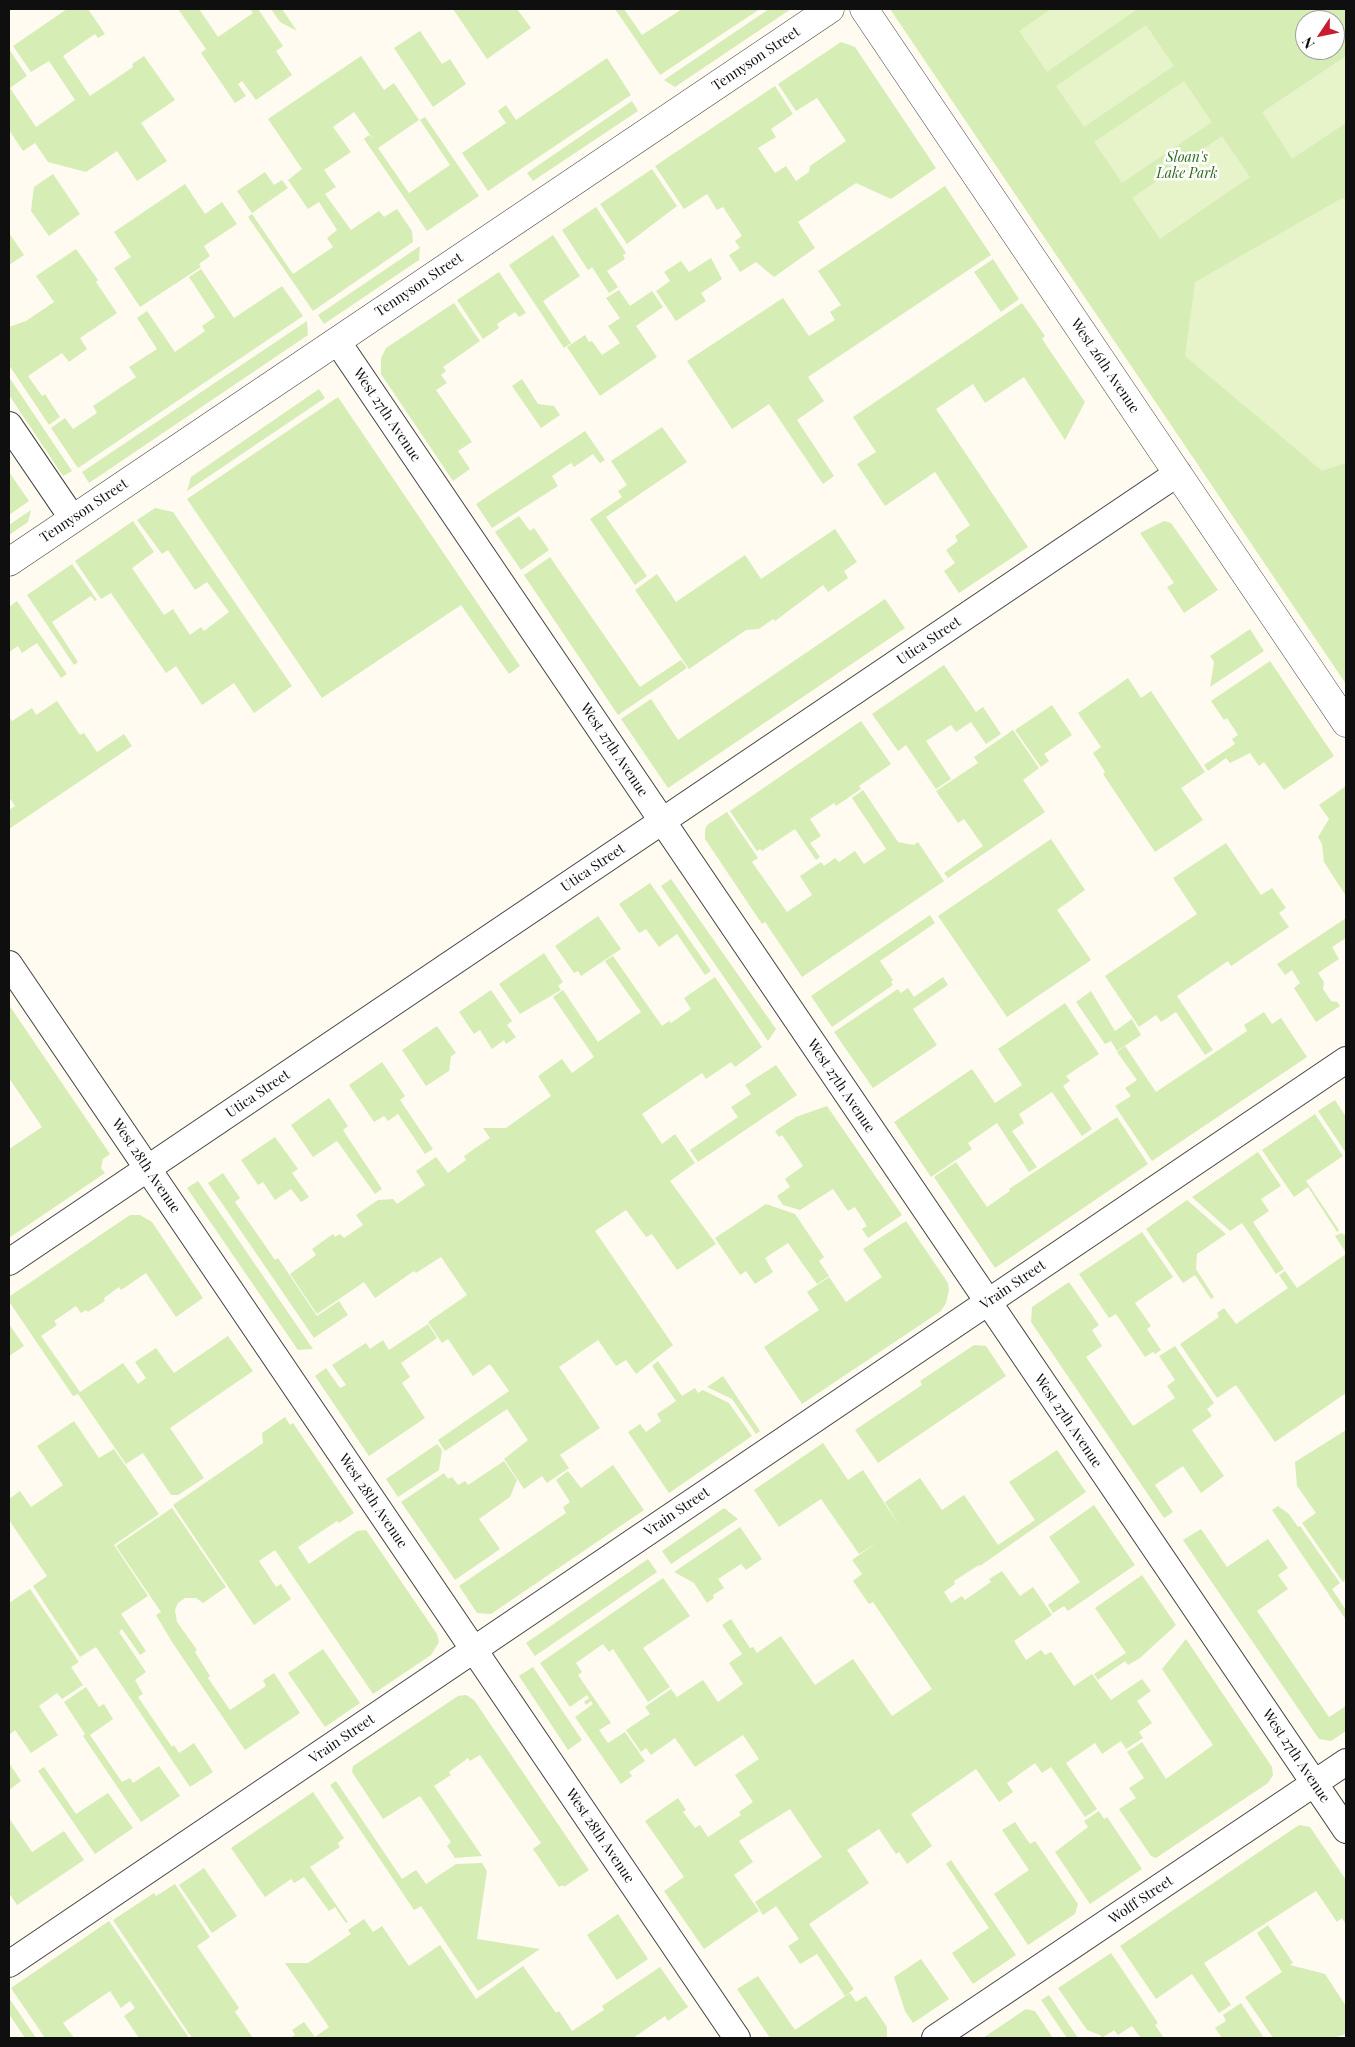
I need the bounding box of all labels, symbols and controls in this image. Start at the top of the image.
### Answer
north arrow [1295,10,1345,60]
street label: Tennyson Street [709,23,803,95]
text: N [1297,34,1319,53]
park label: Sloan's Lake Park [1157,150,1217,182]
street label: Tennyson Street [372,249,466,321]
street label: West 26th Avenue [1067,316,1143,416]
street label: West 27th Avenue [350,365,424,465]
street label: Tennyson Street [37,475,131,547]
street label: Utica Street [894,613,964,669]
street label: West 27th Avenue [577,700,651,800]
street label: Utica Street [558,840,628,896]
street label: West 27th Avenue [804,1036,878,1136]
street label: Utica Street [223,1066,293,1122]
street label: West 28th Avenue [108,1116,184,1216]
street label: Vrain Street [977,1257,1049,1313]
street label: West 27th Avenue [1031,1371,1105,1471]
street label: West 28th Avenue [335,1451,411,1551]
street label: Vrain Street [641,1484,713,1540]
street label: West 27th Avenue [1259,1706,1333,1806]
street label: Vrain Street [306,1711,378,1767]
street label: West 28th Avenue [562,1786,638,1886]
street label: Wolff Street [1106,1872,1176,1928]

